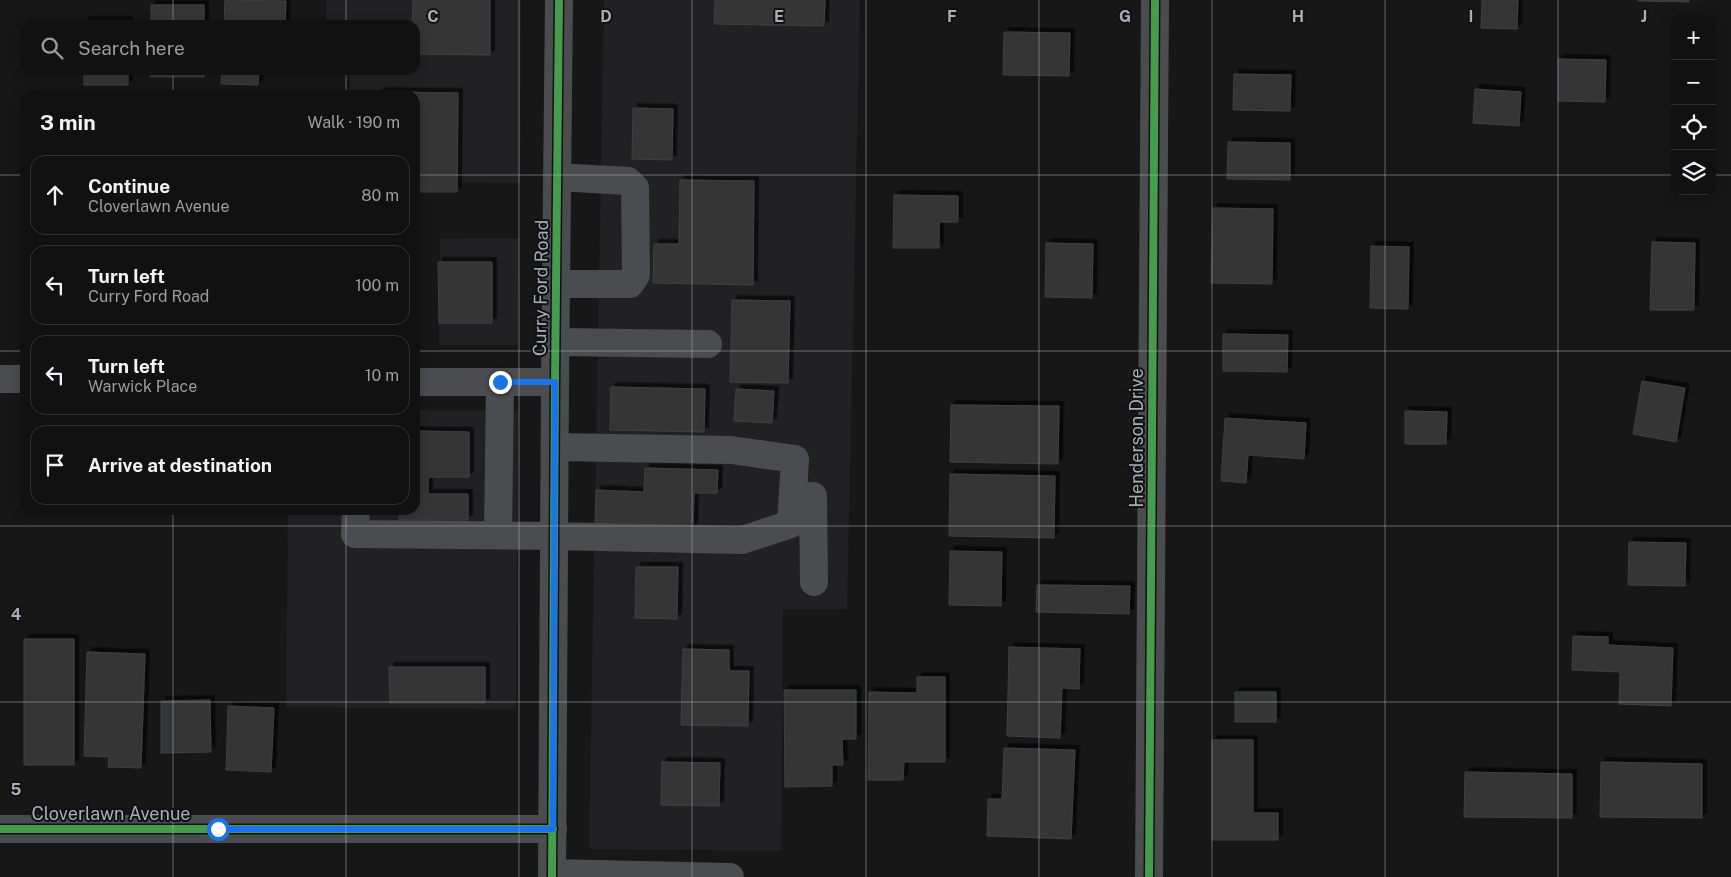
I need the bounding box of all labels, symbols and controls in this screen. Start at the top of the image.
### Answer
text: C [427,7,439,26]
text: D [600,7,612,26]
text: E [774,7,784,26]
text: F [947,7,957,26]
text: G [1119,7,1131,26]
text: H [1292,7,1304,26]
text: I [1469,7,1473,26]
text: J [1641,7,1647,26]
map controls [1671,15,1716,195]
button: + [1671,15,1716,60]
search box [20,20,420,75]
icon: search [38,34,66,62]
text: Search here [78,37,185,59]
button: − [1671,60,1716,105]
button: locate [1671,105,1716,150]
text: 3 min [40,110,96,135]
text: Walk · 190 m [308,113,400,132]
button: layers [1671,150,1716,195]
text: Continue [88,175,170,197]
icon: ahead [41,181,69,209]
text: 80 m [361,186,399,205]
text: Cloverlawn Avenue [88,197,229,216]
street label: Curry Ford Road [529,220,552,356]
text: Turn left [88,265,165,287]
icon: left [41,271,69,299]
text: 100 m [355,276,399,295]
text: Curry Ford Road [88,287,209,306]
text: Turn left [88,355,165,377]
icon: left [41,361,69,389]
text: 10 m [365,366,399,385]
street label: Henderson Drive [1126,368,1147,508]
route end [489,371,512,394]
text: Warwick Place [88,377,197,396]
icon: arrive [41,451,69,479]
text: Arrive at destination [88,454,272,476]
text: 4 [11,605,22,624]
text: 5 [11,780,22,799]
street label: Cloverlawn Avenue [31,803,191,824]
route start [207,818,230,841]

